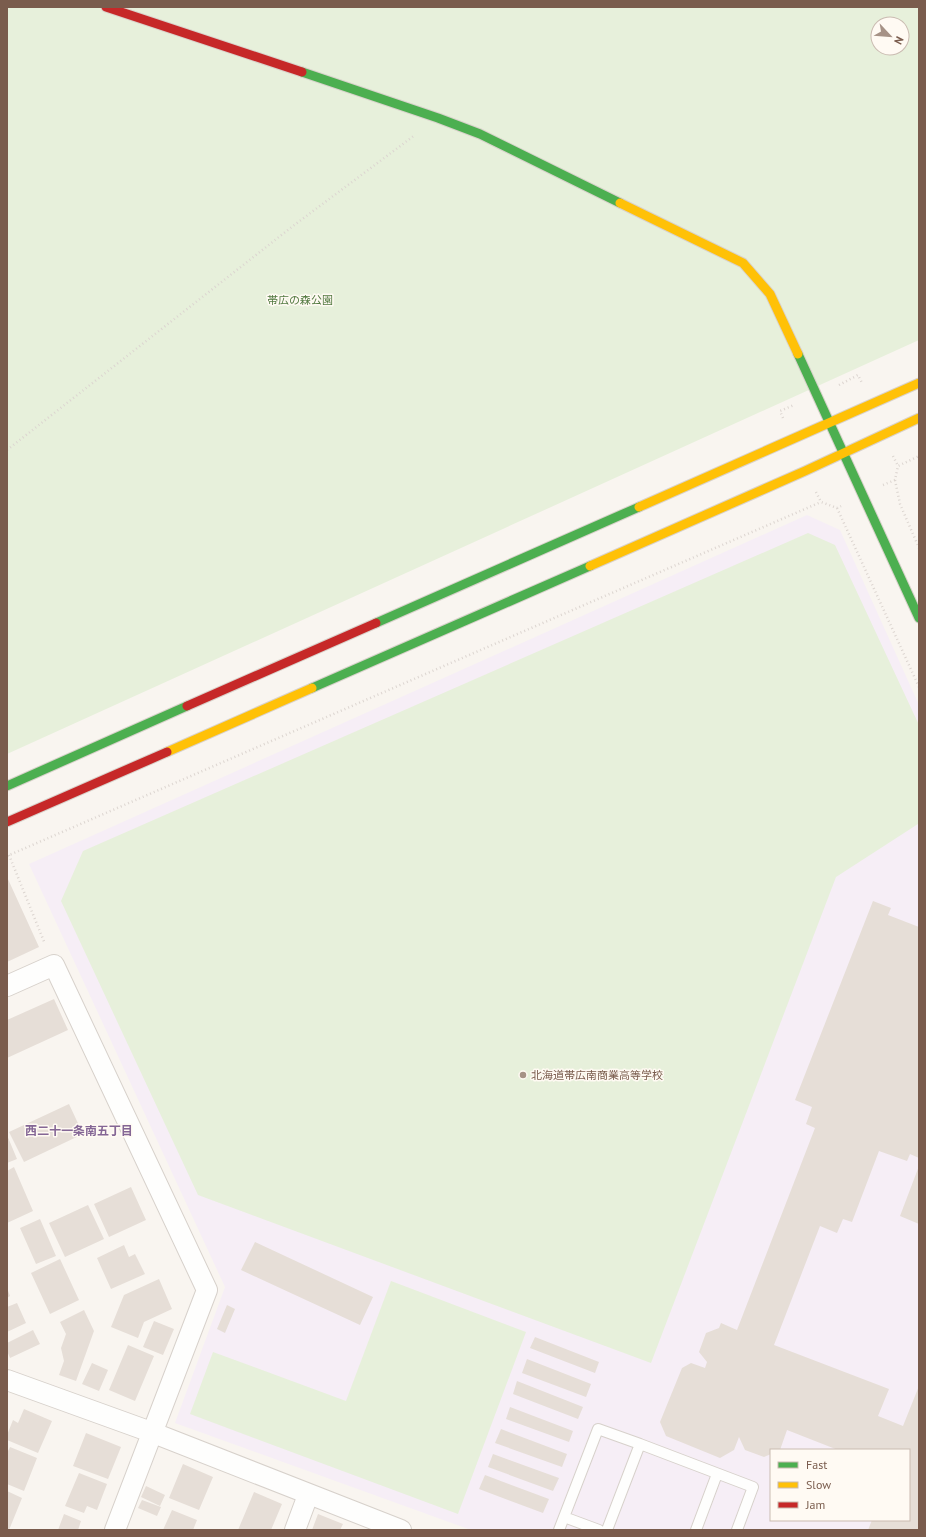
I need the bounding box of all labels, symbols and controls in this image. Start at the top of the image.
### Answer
north arrow [870,16,910,56]
text: N [891,34,907,47]
park label: 帯広の森公園 [267,293,333,307]
place label: 北海道帯広南商業高等学校 [531,1068,663,1082]
marker: 北海道帯広南商業高等学校 [518,1070,528,1080]
district label: 西二十一条南五丁目 [25,1123,133,1138]
legend [770,1449,910,1521]
text: Fast [806,1457,827,1472]
text: Slow [806,1477,831,1492]
text: Jam [805,1497,825,1512]

